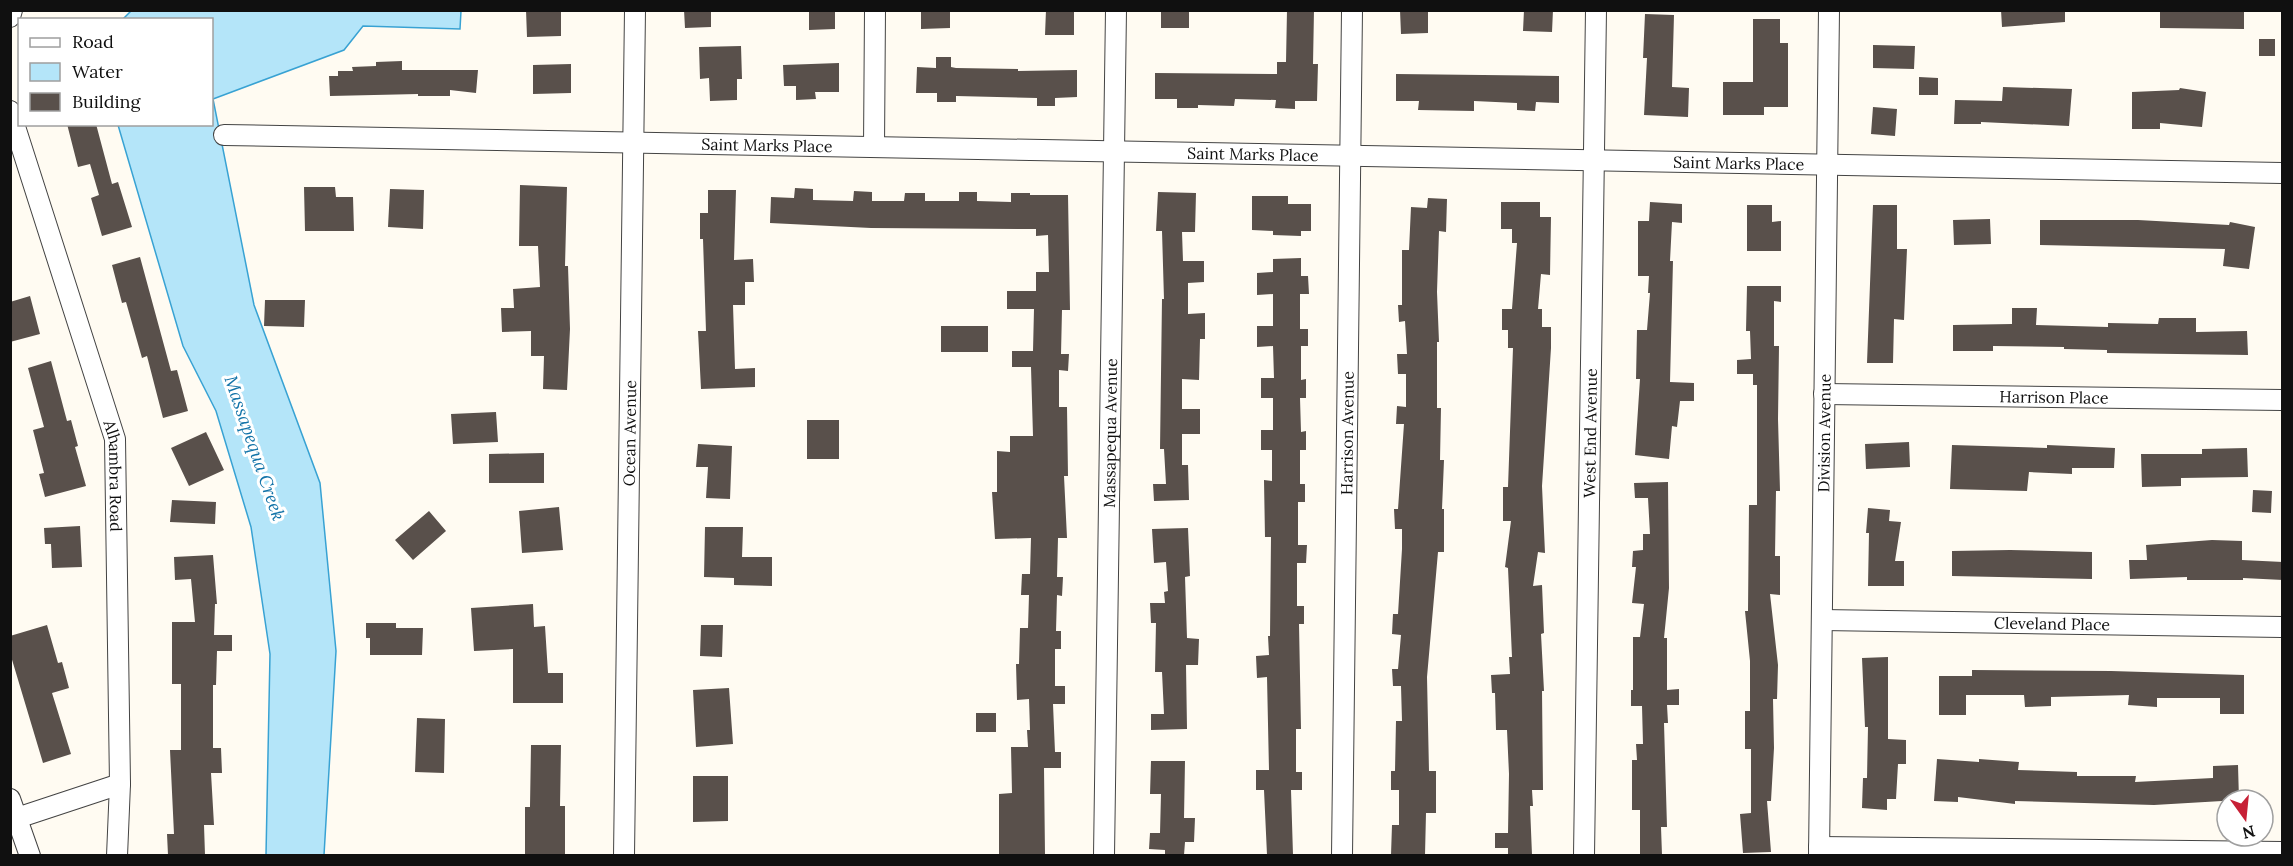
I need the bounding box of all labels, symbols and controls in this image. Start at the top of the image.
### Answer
legend [18,18,213,126]
text: Road [72,30,114,53]
text: Water [72,60,123,83]
text: Building [72,90,142,113]
street label: Saint Marks Place [701,134,833,156]
street label: Saint Marks Place [1187,143,1319,165]
street label: Saint Marks Place [1673,152,1805,174]
street label: Massapequa Avenue [1099,358,1121,508]
street label: West End Avenue [1579,368,1601,498]
street label: Harrison Avenue [1336,371,1358,495]
water label: Massapequa Creek [219,372,291,524]
street label: Division Avenue [1813,373,1835,492]
street label: Ocean Avenue [619,379,640,486]
street label: Harrison Place [1999,386,2109,408]
street label: Alhambra Road [99,416,126,532]
street label: Cleveland Place [1994,613,2111,634]
north arrow [2215,788,2275,848]
text: N [2240,821,2257,844]

